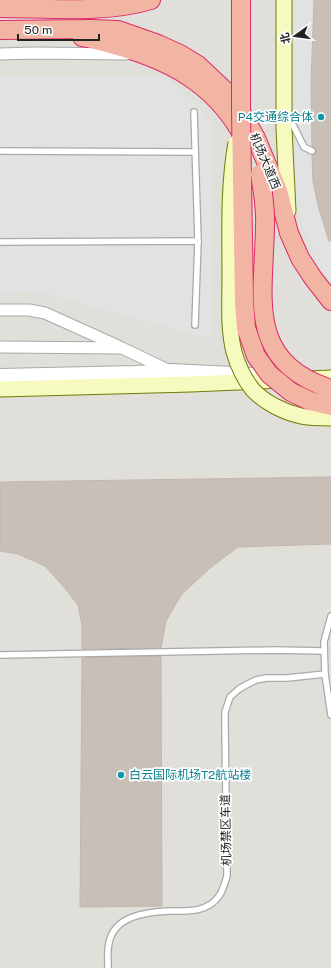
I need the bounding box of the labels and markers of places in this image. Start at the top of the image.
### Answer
place label: P4交通综合体 [238,110,313,124]
marker: P4交通综合体 [316,112,326,122]
place label: 白云国际机场T2航站楼 [129,768,251,782]
marker: 白云国际机场T2航站楼 [116,770,126,780]

